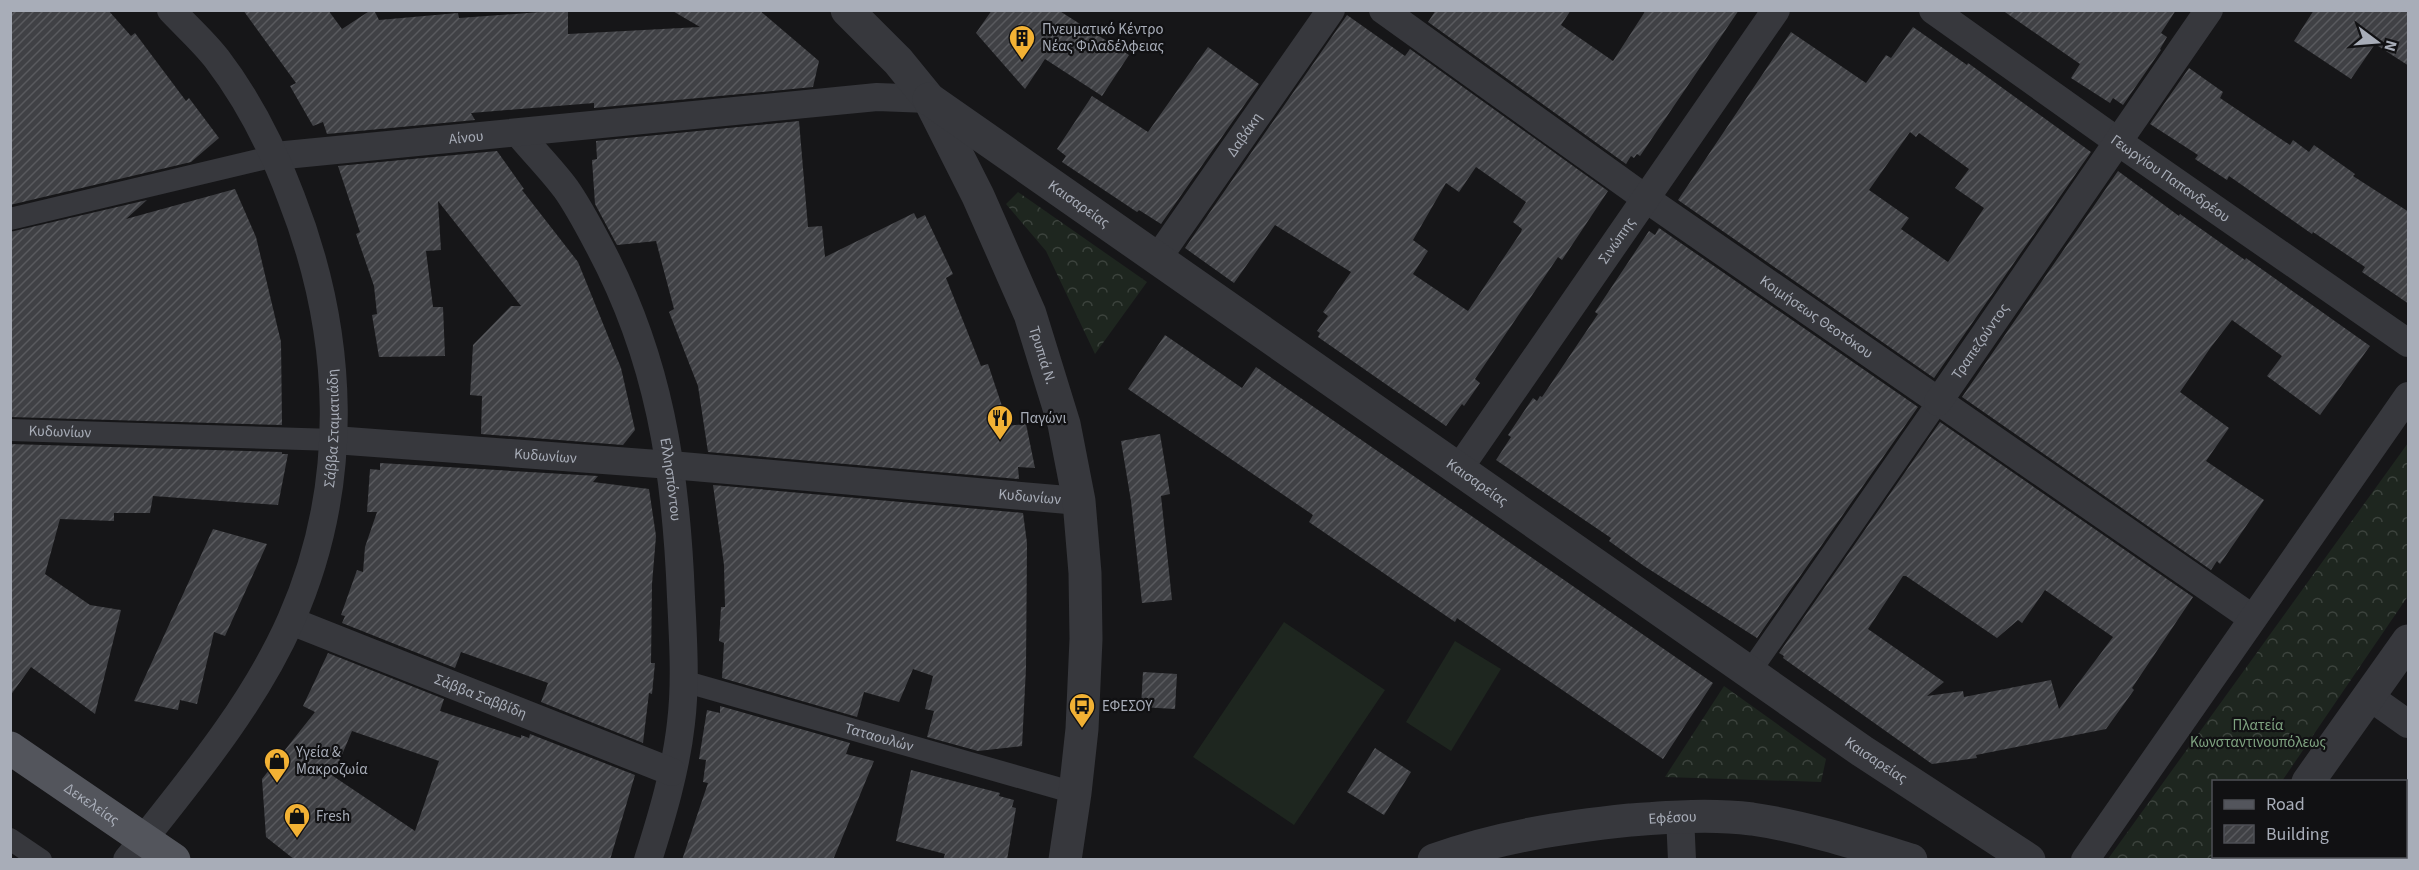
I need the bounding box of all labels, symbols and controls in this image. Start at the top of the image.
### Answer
north arrow [2347,12,2407,72]
place label: Πνευματικό Κέντρο Νέας Φιλαδέλφειας [1042,19,1165,57]
building icon: Πνευματικό Κέντρο Νέας Φιλαδέλφειας [1007,23,1037,61]
text: N [2378,38,2402,54]
street label: Δαβάκη [1222,108,1267,161]
street label: Αίνου [448,126,484,150]
street label: Γεωργίου Παπανδρέου [2106,130,2234,227]
street label: Καισαρείας [1044,175,1114,234]
street label: Σινώπης [1593,213,1641,268]
street label: Κοιμήσεως Θεοτόκου [1755,270,1877,364]
street label: Τραπεζούντος [1947,299,2015,384]
street label: Τρυπιά Ν. [1023,324,1061,387]
street label: Σάββα Σταματιάδη [319,368,345,489]
restaurant icon: Παγώνι [985,403,1015,441]
place label: Παγώνι [1020,408,1066,429]
street label: Κυδωνίων [28,421,92,444]
street label: Ελλησπόντου [654,436,686,522]
street label: Κυδωνίων [513,443,577,469]
street label: Καισαρείας [1442,454,1513,512]
street label: Κυδωνίων [997,484,1062,510]
street label: Σάββα Σαββίδη [431,669,530,724]
bus stop icon: ΕΦΕΣΟΥ [1067,691,1097,729]
place label: ΕΦΕΣΟΥ [1102,696,1153,717]
park label: Πλατεία Κωνσταντινουπόλεως [2190,715,2327,753]
street label: Ταταουλών [842,718,916,757]
street label: Καισαρείας [1840,732,1912,789]
place label: Υγεία & Μακροζωία [295,742,368,780]
shop icon: Υγεία & Μακροζωία [262,746,292,784]
street label: Δεκελείας [60,778,124,831]
legend [2212,780,2407,858]
text: Road [2266,792,2305,817]
shop icon: Fresh [282,801,312,839]
place label: Fresh [316,806,350,827]
street label: Εφέσου [1648,806,1697,830]
text: Building [2266,822,2329,847]

